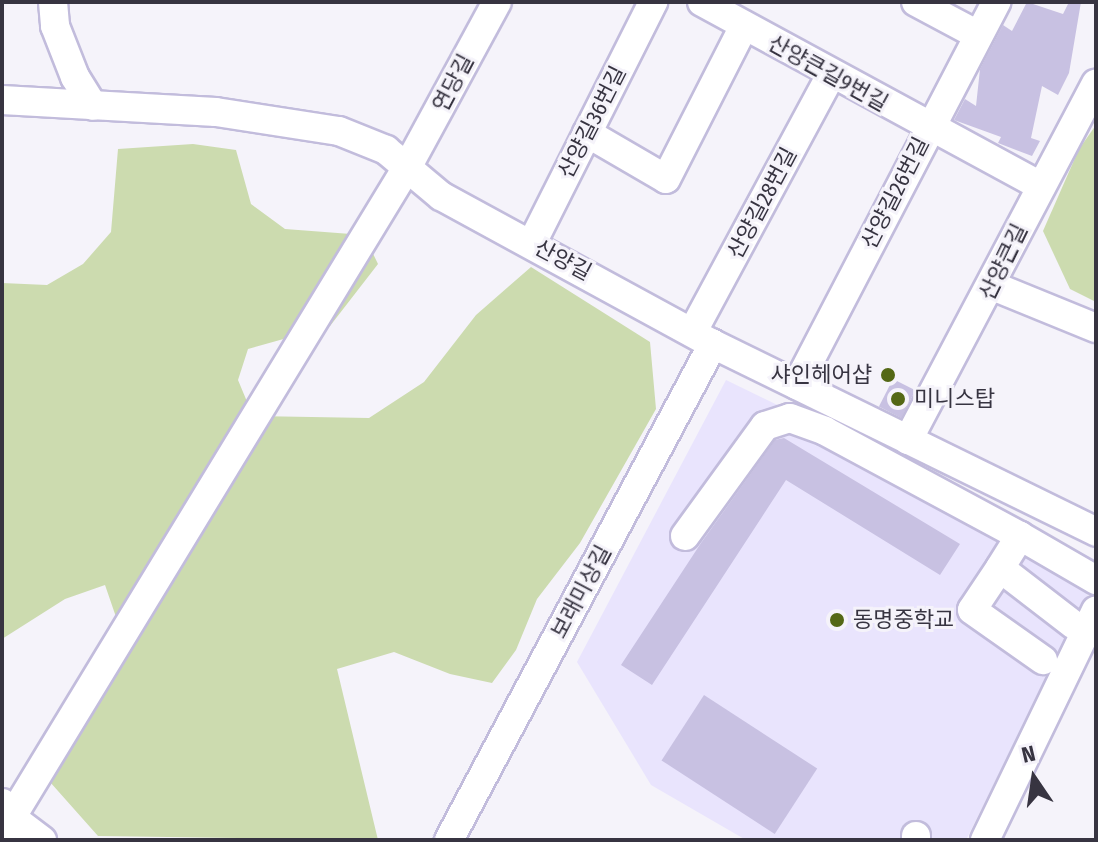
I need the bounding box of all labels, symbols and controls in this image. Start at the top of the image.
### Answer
street label: 산양큰길9번길 [764,29,892,117]
street label: 연당길 [427,50,479,116]
street label: 산양길36번길 [553,62,631,182]
street label: 산양길26번길 [856,133,934,253]
street label: 산양길28번길 [722,143,802,263]
street label: 산양큰길 [973,220,1033,304]
street label: 산양길 [530,234,596,286]
place label: 샤인헤어샵 [771,362,872,388]
marker: 샤인헤어샵 [879,366,897,384]
place label: 미니스탑 [914,386,995,412]
marker: 미니스탑 [889,390,907,408]
street label: 보래미상길 [546,541,616,643]
place label: 동명중학교 [853,607,954,633]
marker: 동명중학교 [828,611,846,629]
north arrow [994,738,1074,818]
text: N [1019,739,1038,769]

